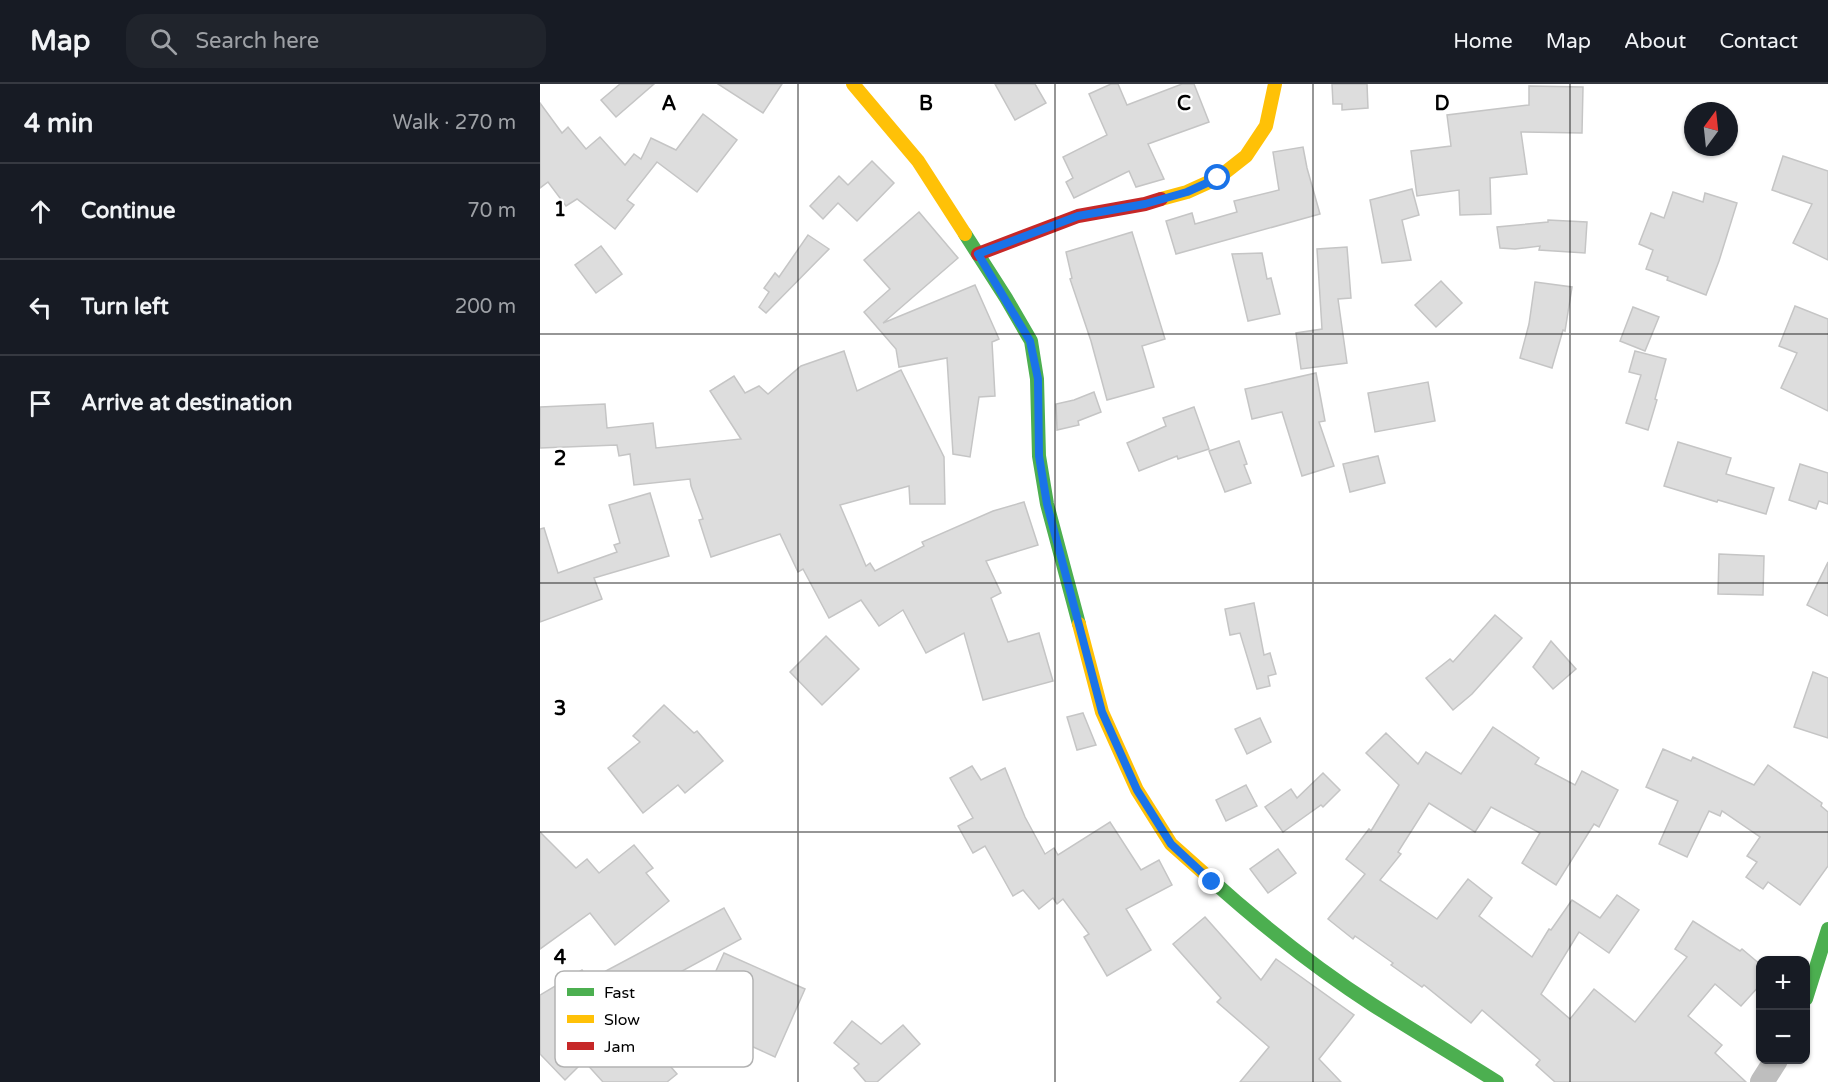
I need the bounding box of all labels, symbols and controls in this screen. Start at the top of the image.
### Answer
search box [126,14,546,68]
text: Map [30,24,90,58]
icon: search [147,25,180,58]
text: Search here [195,28,319,54]
text: Home [1453,29,1513,54]
text: Map [1546,29,1591,54]
text: About [1624,29,1686,54]
text: Contact [1719,29,1798,54]
text: A [662,92,677,116]
text: B [919,92,933,116]
text: C [1177,92,1191,116]
text: D [1434,92,1450,116]
north arrow [1684,102,1738,156]
text: 4 min [24,108,93,139]
text: Walk · 270 m [393,111,516,135]
route start [1204,164,1230,190]
icon: ahead [24,195,57,228]
text: Continue [81,198,176,224]
text: 1 [554,198,566,222]
text: 70 m [467,199,516,223]
icon: left [24,291,57,324]
text: Turn left [81,294,169,320]
text: 200 m [455,295,516,319]
icon: arrive [24,387,57,420]
text: Arrive at destination [81,390,292,416]
text: 2 [554,447,566,471]
text: 3 [554,697,566,721]
route end [1198,868,1224,894]
text: 4 [554,946,567,970]
map controls [1756,956,1810,1064]
button: + [1756,956,1810,1010]
legend [555,971,753,1067]
text: Fast [604,983,635,1003]
text: Slow [604,1010,640,1030]
button: − [1756,1010,1810,1064]
text: Jam [604,1037,635,1057]

